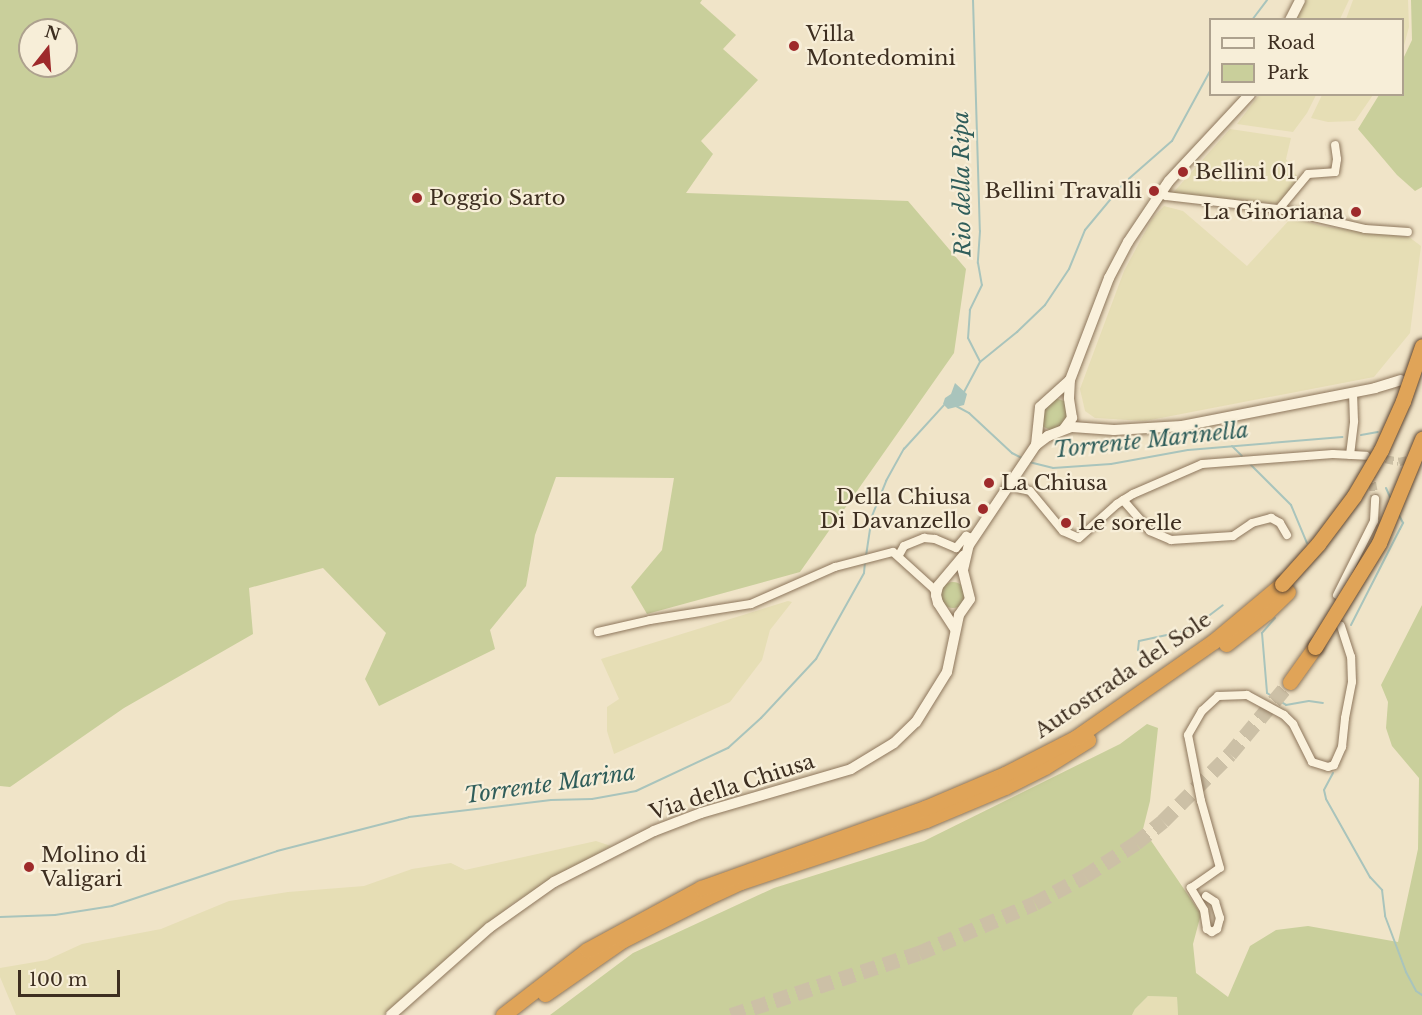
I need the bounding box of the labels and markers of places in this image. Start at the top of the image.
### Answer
place label: Villa Montedomini [806,21,956,71]
marker: Villa Montedomini [787,39,801,53]
place label: Bellini 01 [1195,159,1296,185]
marker: Bellini 01 [1176,165,1190,179]
place label: Bellini Travalli [984,178,1142,204]
marker: Bellini Travalli [1147,184,1161,198]
place label: Poggio Sarto [429,185,565,211]
marker: Poggio Sarto [410,191,424,205]
place label: La Ginoriana [1203,199,1344,225]
marker: La Ginoriana [1349,205,1363,219]
place label: La Chiusa [1001,470,1108,496]
marker: La Chiusa [982,476,996,490]
place label: Della Chiusa Di Davanzello [820,484,971,534]
marker: Della Chiusa Di Davanzello [976,502,990,516]
place label: Le sorelle [1078,510,1182,536]
marker: Le sorelle [1059,516,1073,530]
place label: Molino di Valigari [41,842,147,892]
marker: Molino di Valigari [22,860,36,874]

